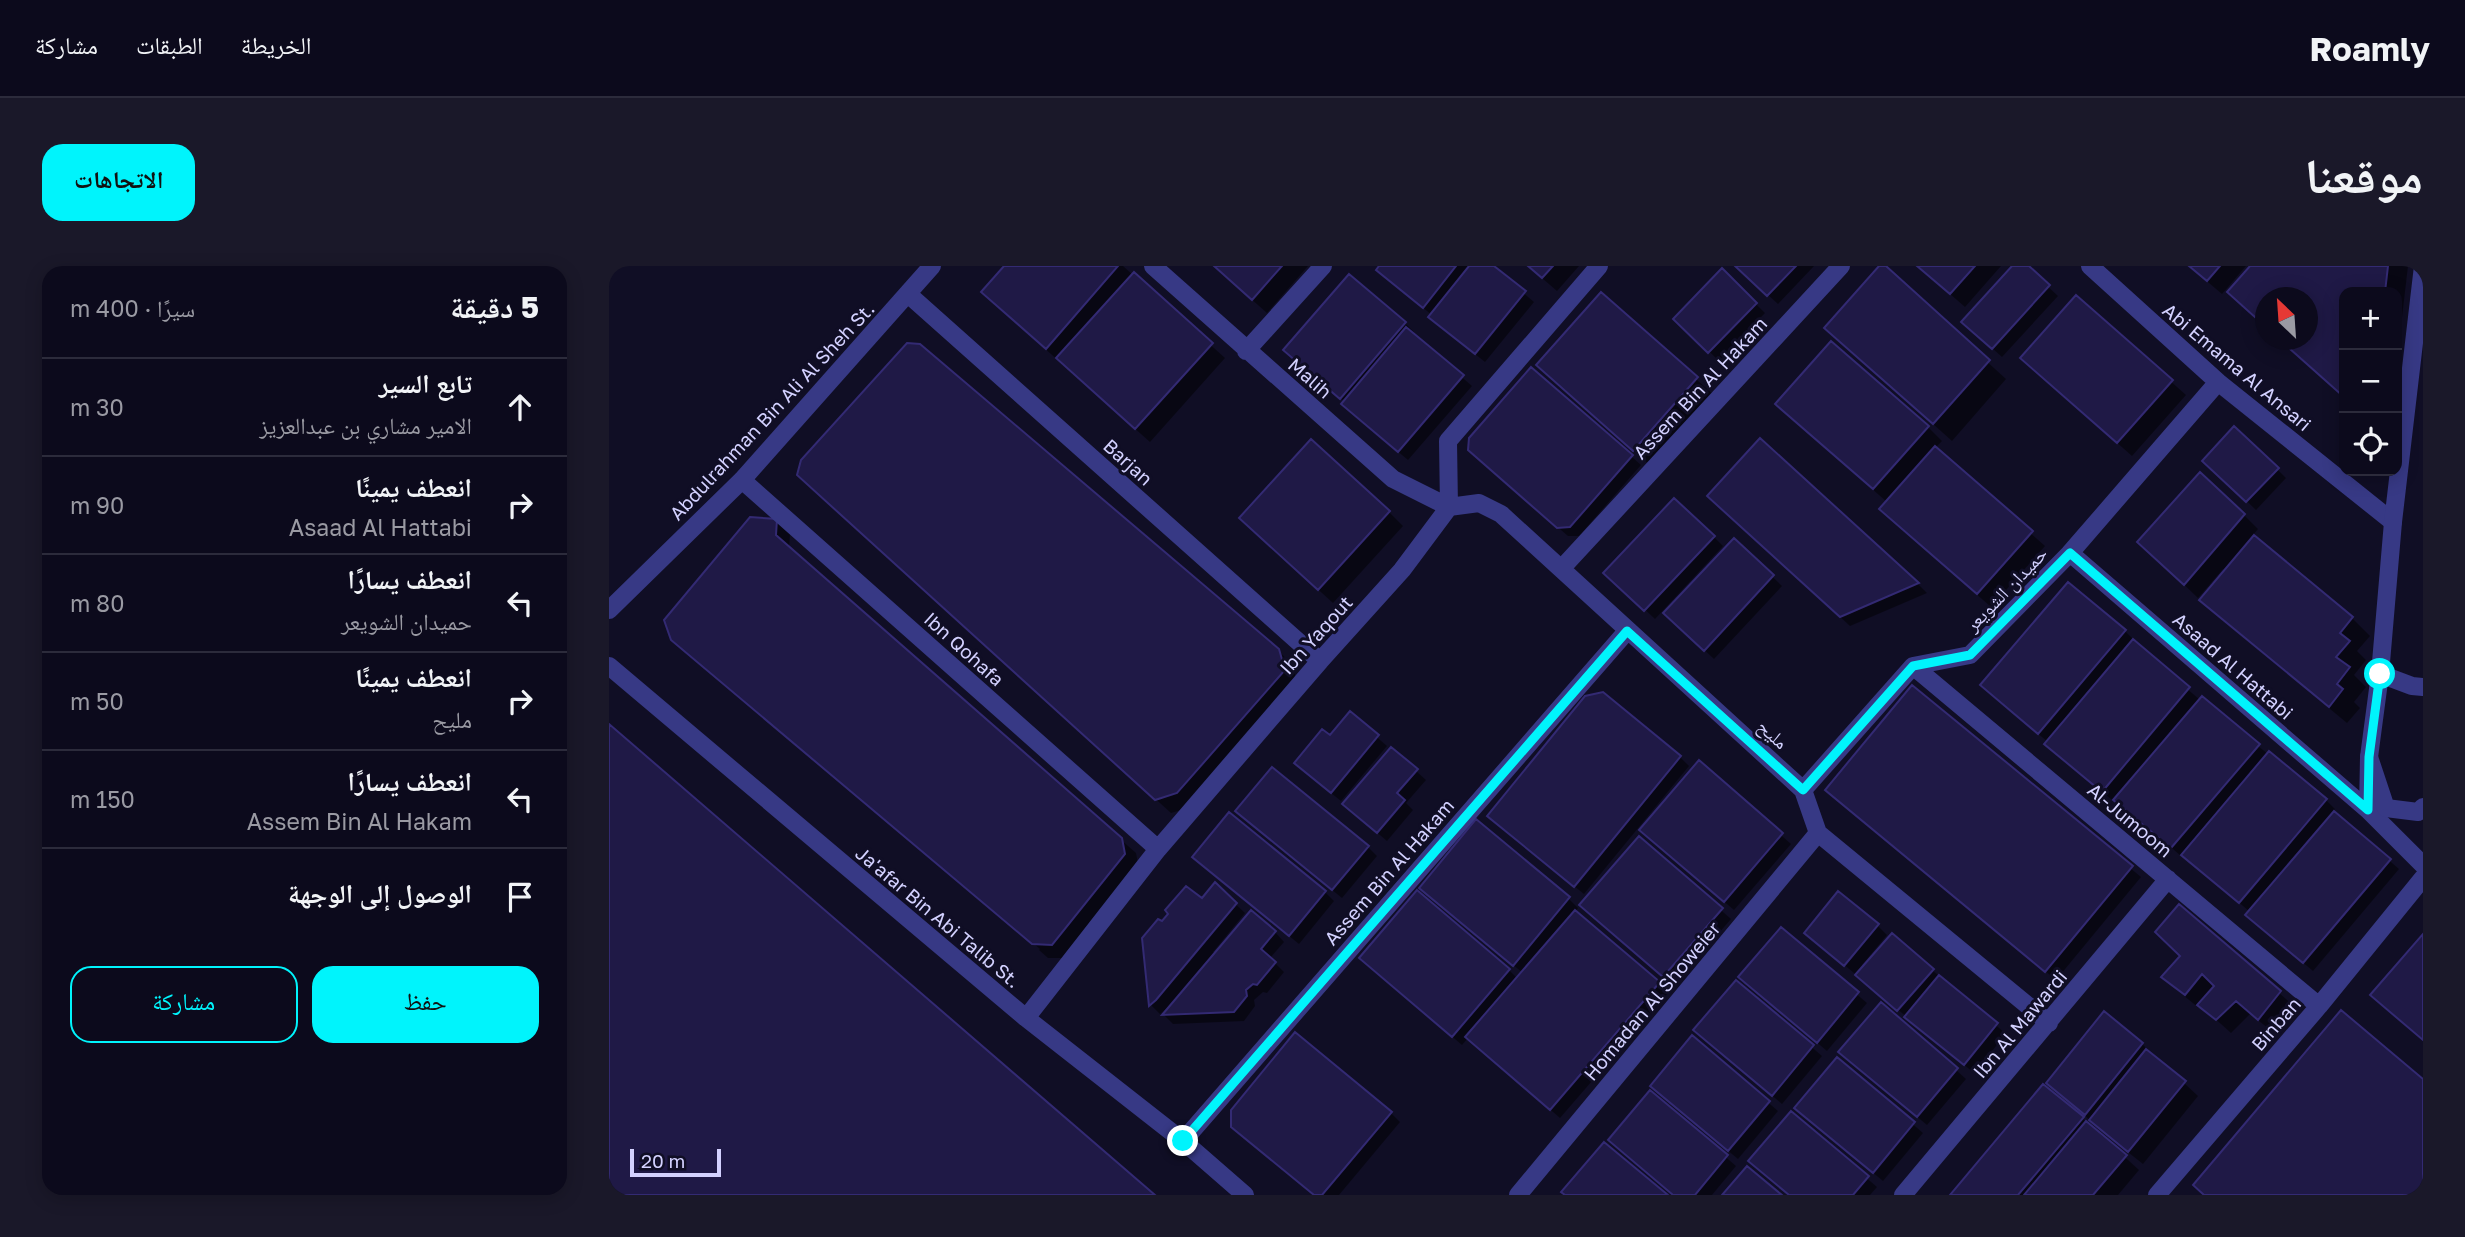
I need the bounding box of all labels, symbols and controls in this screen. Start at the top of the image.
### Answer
text: Roamly [2310,29,2430,68]
text: مشاركة [35,30,98,59]
text: الطبقات [136,30,203,59]
text: الخريطة [241,30,311,59]
button: الاتجاهات [42,144,195,221]
text: موقعنا [2305,145,2423,204]
north arrow [2255,287,2318,350]
map controls [2339,287,2402,476]
button: + [2339,287,2402,350]
text: 5 دقيقة [450,289,539,325]
text: سيرًا · 400 m [70,294,195,322]
street label: Abdulrahman Bin Ali Al Sheh St. [664,297,879,525]
street label: Abi Emama Al Ansari [2158,298,2316,435]
street label: Assem Bin Al Hakam [1628,312,1771,464]
button: − [2339,350,2402,413]
street label: Malih [1284,353,1337,403]
text: تابع السير [379,368,472,399]
icon: ahead [501,388,539,426]
text: 30 m [70,393,124,421]
text: الامير مشاري بن عبدالعزيز [259,411,472,439]
button: locate [2339,413,2402,476]
street label: Barjan [1099,434,1158,490]
text: انعطف يمينًا [355,472,472,503]
icon: right [501,486,539,524]
text: 90 m [70,491,124,519]
text: Asaad Al Hattabi [289,513,472,541]
street label: حميدان الشويعر [1959,542,2052,637]
text: انعطف يسارًا [348,564,472,595]
icon: left [501,584,539,622]
text: 80 m [70,589,124,617]
street label: Ibn Yaqout [1274,591,1357,679]
text: حميدان الشويعر [341,607,472,635]
street label: Ibn Qohafa [920,607,1009,690]
street label: Asaad Al Hattabi [2169,607,2298,724]
route start [2364,658,2395,689]
text: انعطف يمينًا [355,662,472,693]
icon: right [501,682,539,720]
text: 50 m [70,687,124,715]
text: مليح [432,705,472,733]
street label: مليح [1752,714,1793,755]
text: انعطف يسارًا [348,766,472,797]
street label: Al-Jumoom [2083,778,2177,862]
icon: left [501,780,539,818]
text: 150 m [70,785,135,813]
street label: Assem Bin Al Hakam [1319,794,1458,949]
text: Assem Bin Al Hakam [247,807,472,835]
street label: Ja'afar Bin Abi Talib St. [851,841,1025,992]
text: الوصول إلى الوجهة [288,878,472,909]
icon: arrive [501,878,539,916]
street label: Homadan Al Showeier [1578,916,1725,1085]
street label: Ibn Al Mawardi [1968,965,2071,1082]
button: مشاركة [70,966,298,1043]
button: حفظ [312,966,539,1043]
street label: Binban [2246,992,2305,1055]
route end [1167,1125,1198,1156]
scale bar [630,1146,721,1178]
text: 20 m [641,1149,685,1172]

